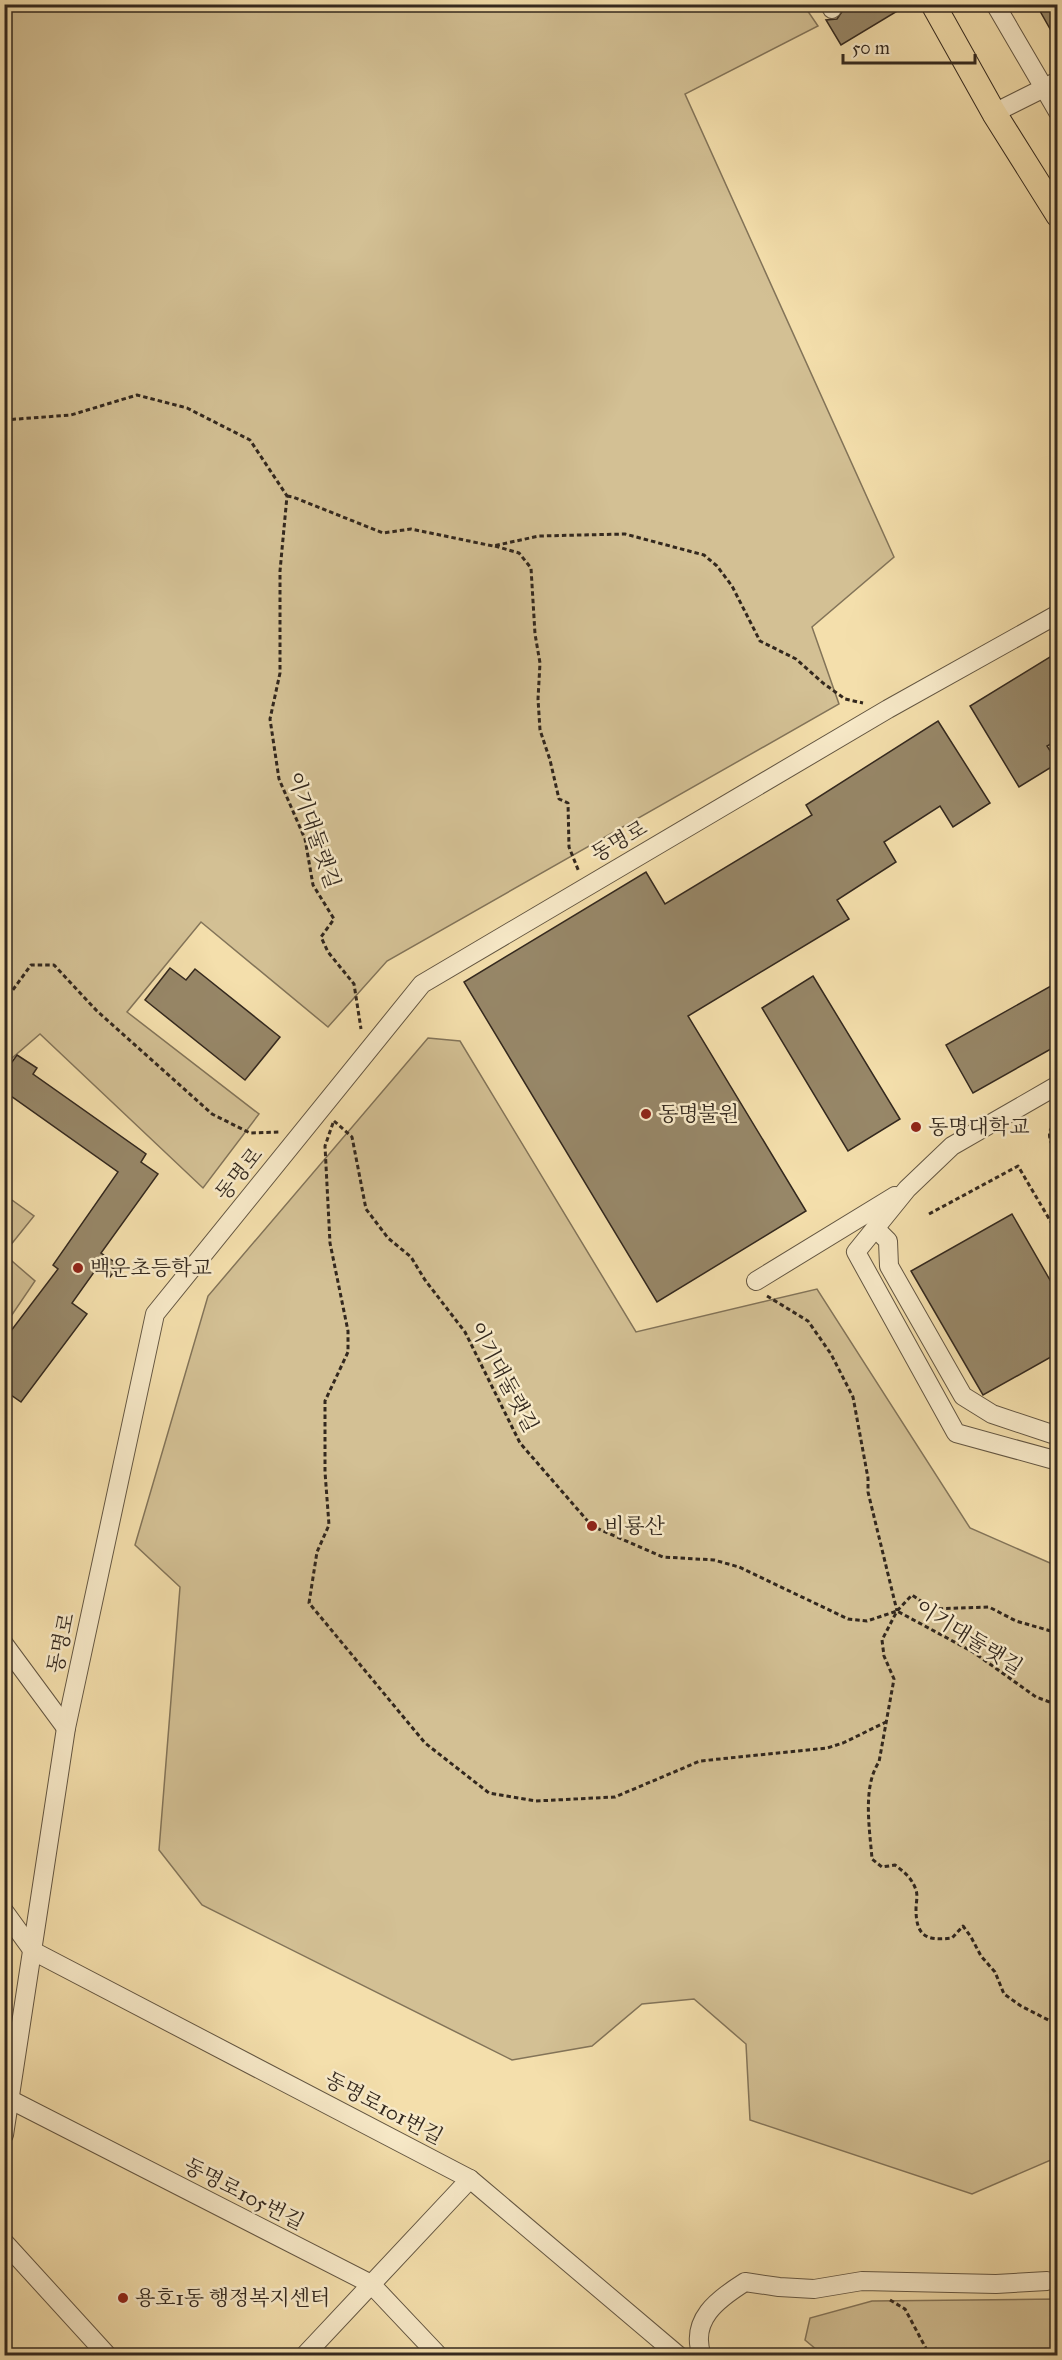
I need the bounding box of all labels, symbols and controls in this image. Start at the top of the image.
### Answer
scale bar [843,27,975,65]
text: 50 m [852,37,890,59]
street label: 이기대둘랫길 [282,768,346,892]
street label: 동명로 [586,815,652,867]
place label: 동명불원 [658,1101,739,1127]
marker: 동명불원 [639,1107,653,1121]
place label: 동명대학교 [928,1114,1029,1140]
marker: 동명대학교 [909,1120,923,1134]
street label: 동명로 [210,1142,268,1206]
place label: 백운초등학교 [90,1255,212,1281]
marker: 백운초등학교 [71,1261,85,1275]
street label: 이기대둘랫길 [464,1317,544,1437]
place label: 비룡산 [604,1513,666,1539]
marker: 비룡산 [585,1519,599,1533]
street label: 이기대둘랫길 [910,1594,1028,1680]
street label: 동명로 [42,1611,80,1675]
street label: 동명로101번길 [321,2066,447,2150]
street label: 동명로105번길 [179,2153,309,2235]
place label: 용호1동 행정복지센터 [135,2285,330,2311]
marker: 용호1동 행정복지센터 [116,2291,130,2305]

